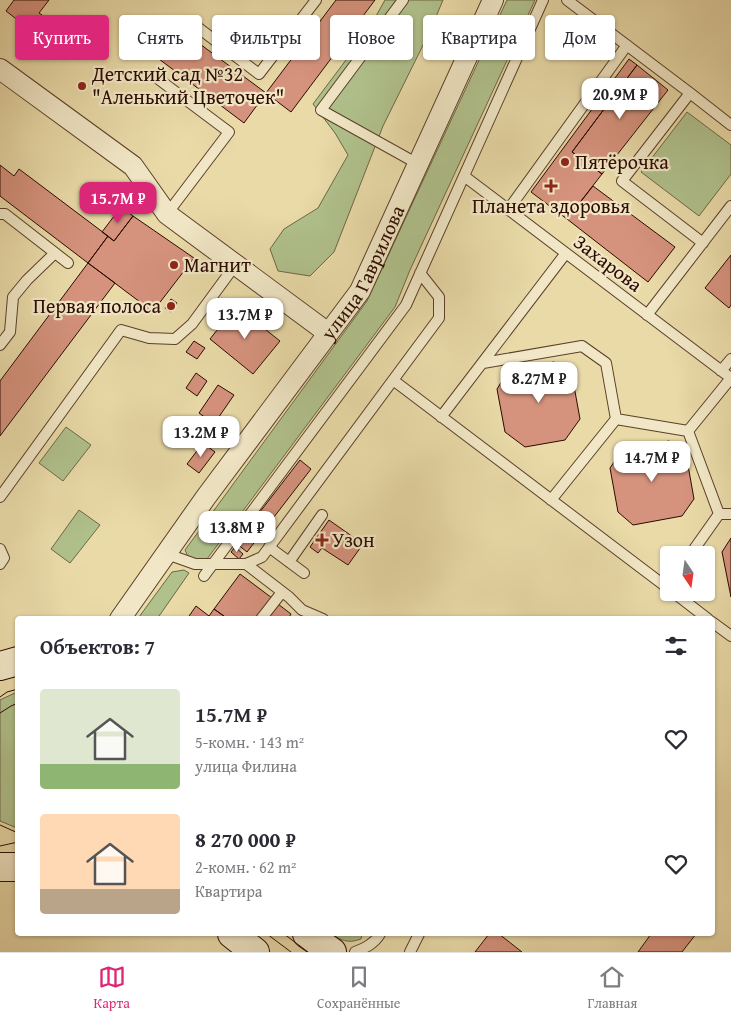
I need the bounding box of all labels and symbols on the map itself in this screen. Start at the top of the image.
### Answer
place label: Детский сад №32 "Аленький Цветочек" [91,59,284,111]
pin: 20.9M ₽ [574,78,666,120]
marker: Детский сад №32 "Аленький Цветочек" [76,80,88,92]
place label: Пятёрочка [575,147,669,176]
marker: Пятёрочка [559,156,571,168]
marker: Планета здоровья [545,180,557,192]
pin: 15.7M ₽ [72,182,164,224]
place label: Планета здоровья [472,191,630,220]
street label: улица Гаврилова [313,200,412,346]
street label: Захарова [568,227,649,298]
place label: Магнит [184,250,251,279]
marker: Магнит [168,259,180,271]
place label: Первая полоса [33,291,161,320]
pin: 13.7M ₽ [199,298,291,340]
marker: Первая полоса [165,300,177,312]
pin: 8.27M ₽ [493,362,585,404]
pin: 13.2M ₽ [155,416,247,458]
pin: 14.7M ₽ [606,440,698,483]
pin: 13.8M ₽ [191,510,283,553]
place label: Узон [332,525,375,554]
marker: Узон [316,534,328,546]
north arrow [660,546,715,601]

